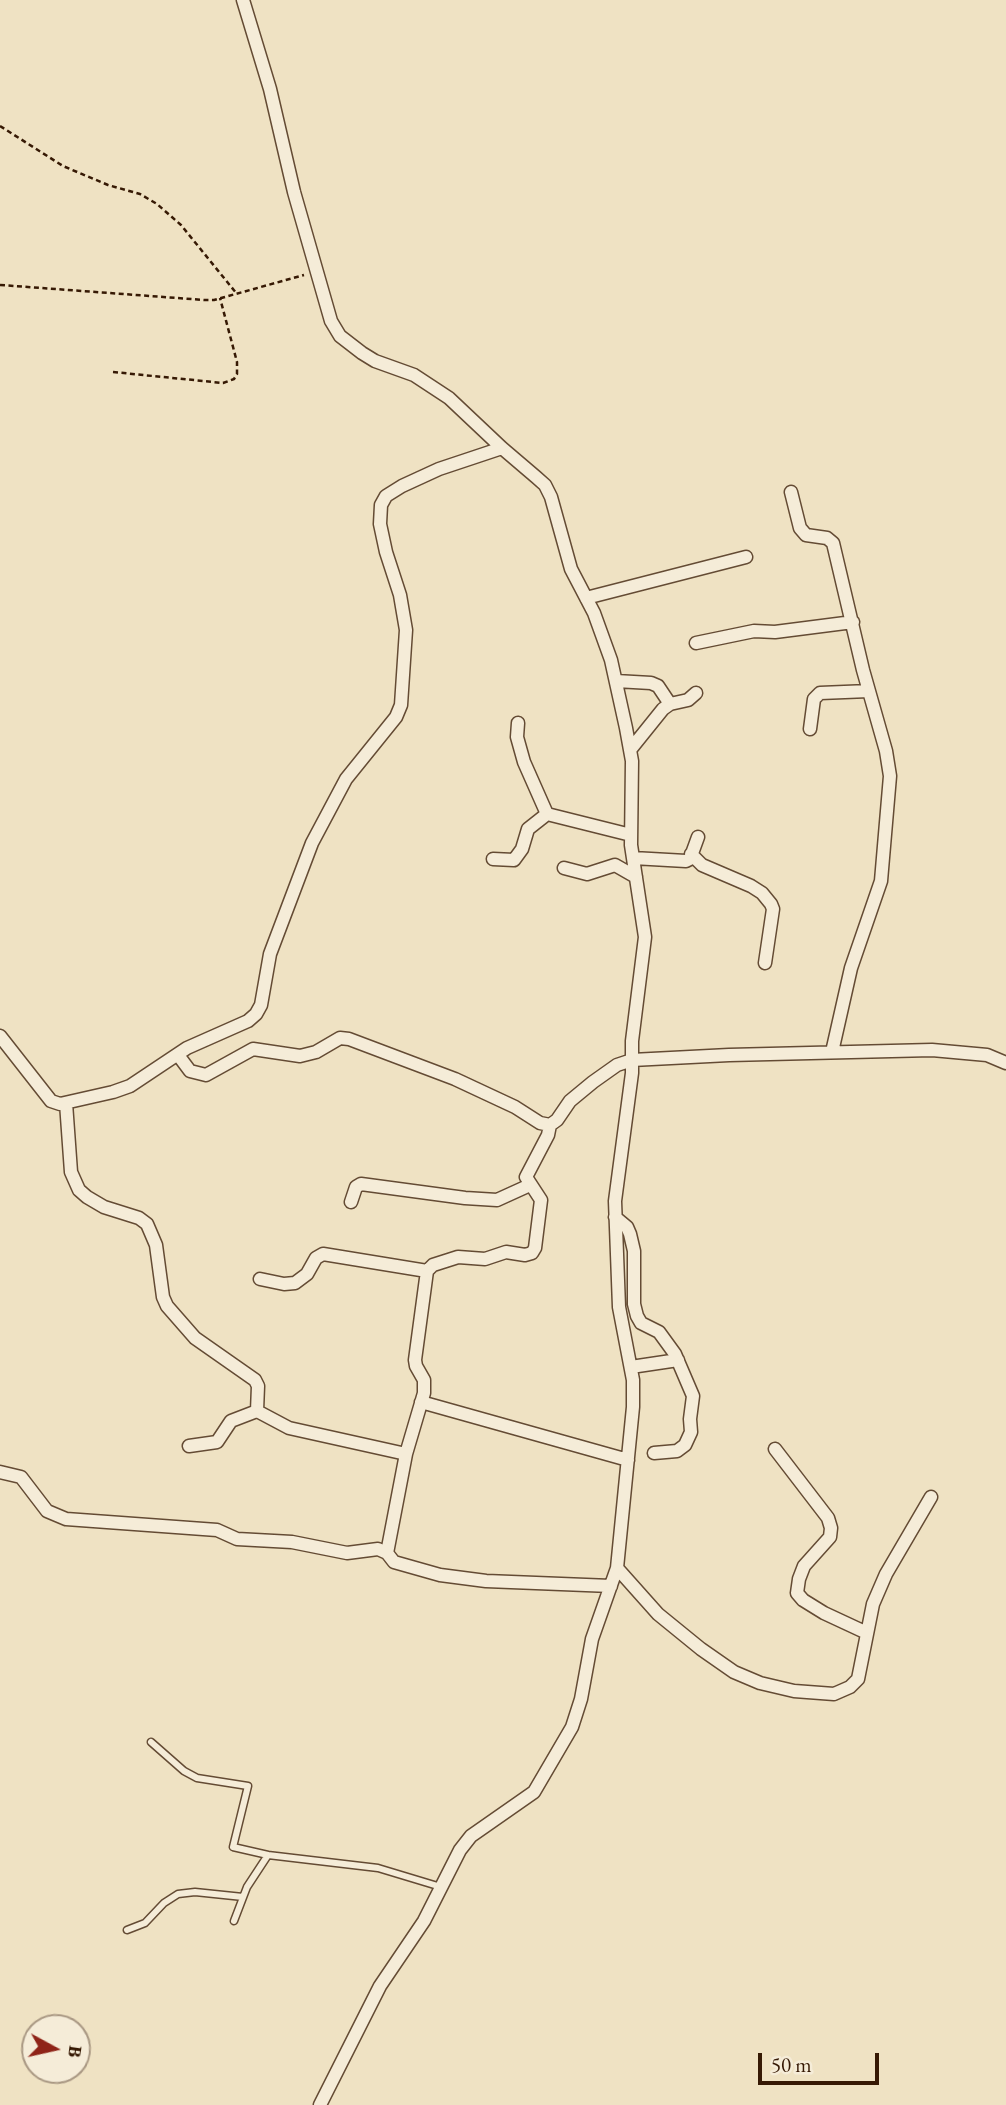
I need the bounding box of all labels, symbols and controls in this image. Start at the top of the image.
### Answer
north arrow [21,2014,91,2084]
scale bar [761,2038,882,2082]
text: B [62,2044,89,2059]
text: 50 m [771,2051,812,2078]

